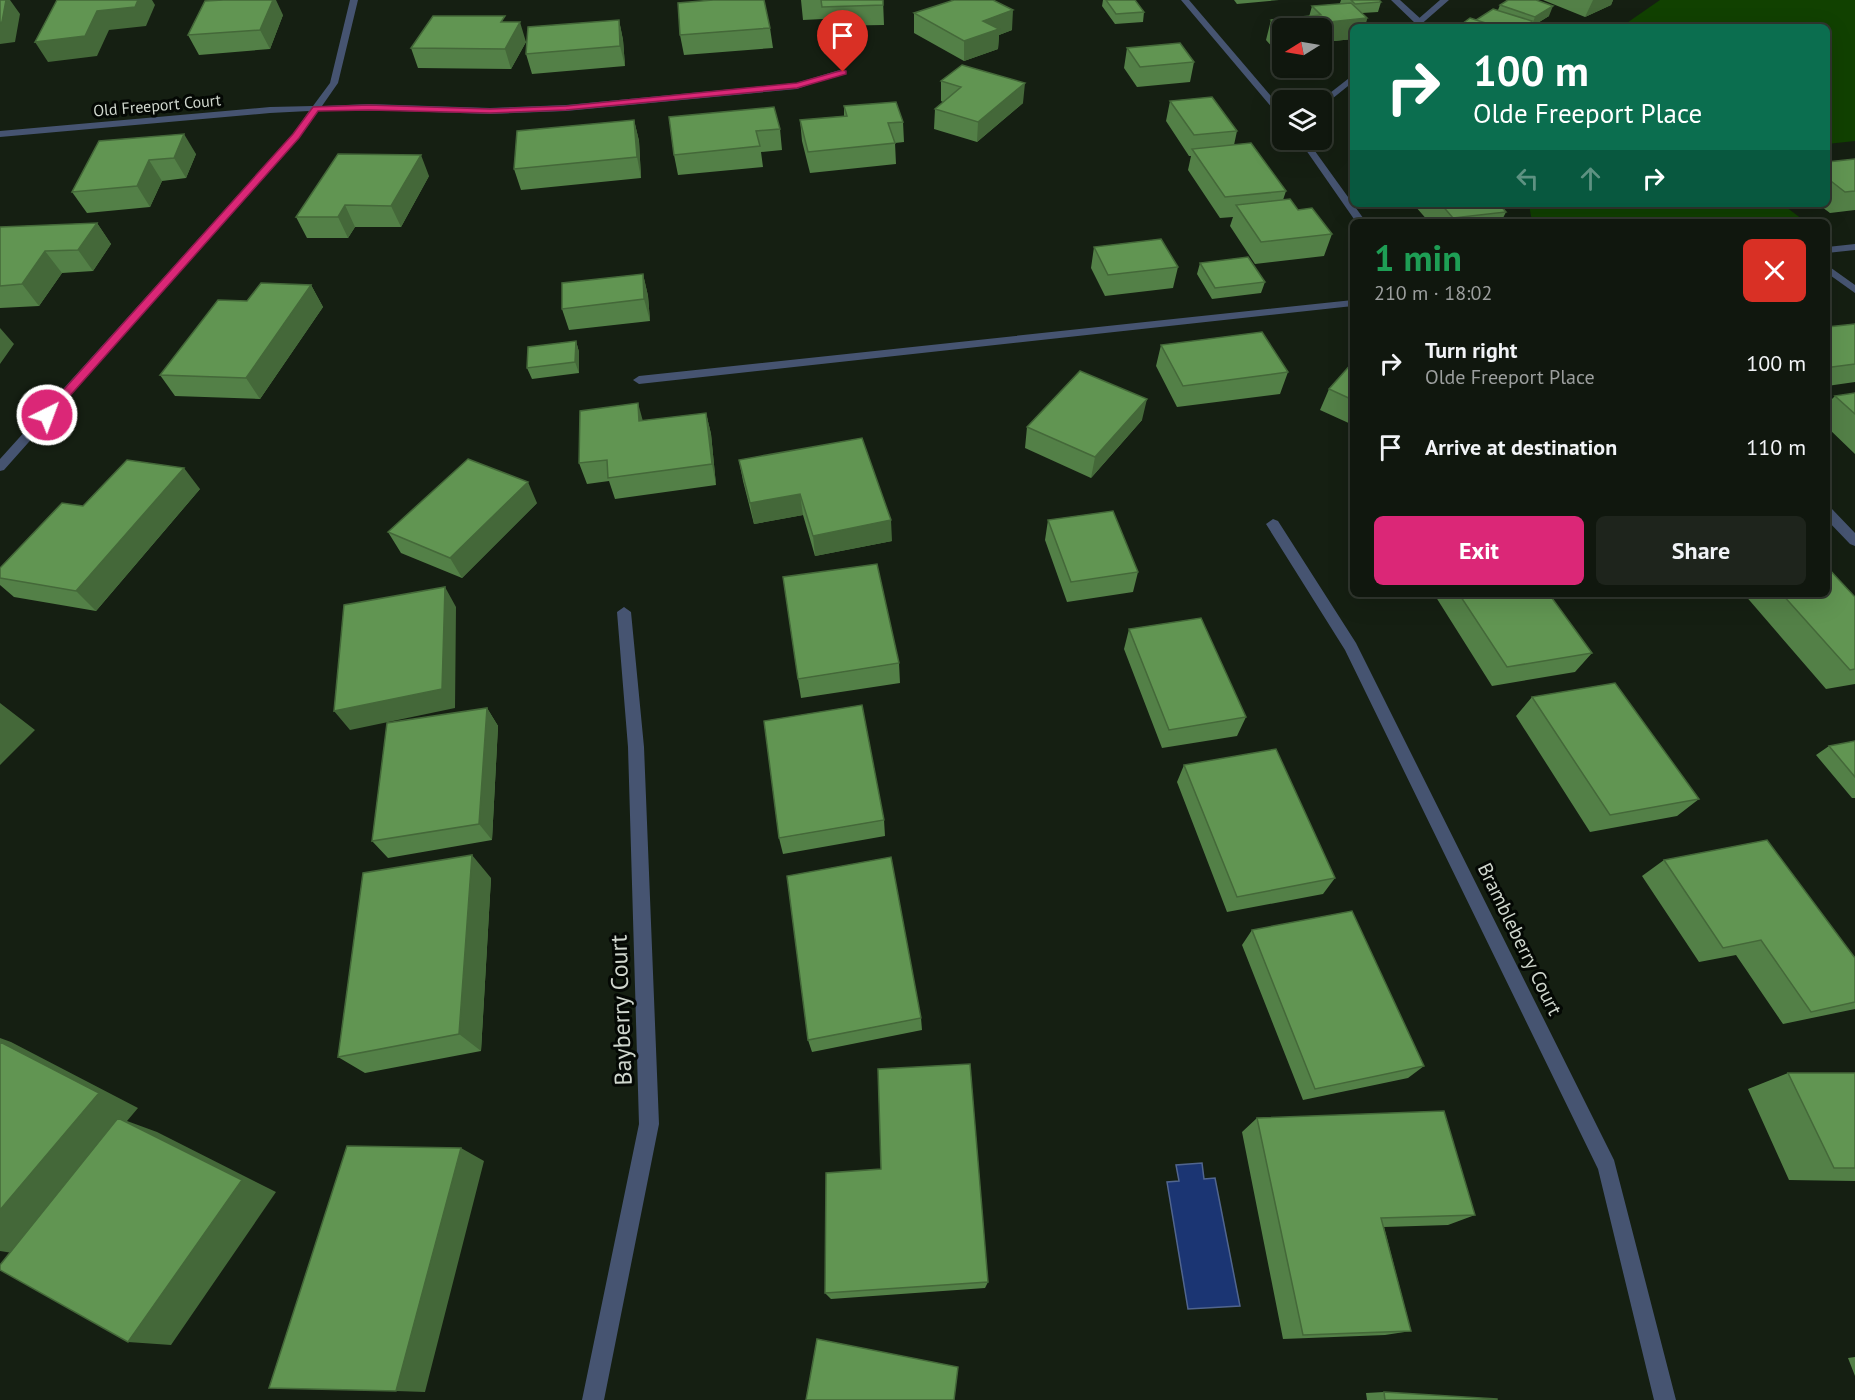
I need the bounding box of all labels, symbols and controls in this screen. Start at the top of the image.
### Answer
pin [817,10,868,72]
north arrow [1272,18,1332,78]
map controls [1272,18,1332,150]
icon: arrive [826,19,859,52]
text: 100 m [1473,43,1589,98]
icon: right [1374,48,1452,126]
street label: Old Freeport Court [92,89,222,121]
button: layers [1272,90,1332,150]
text: Olde Freeport Place [1473,96,1702,130]
icon: left [1511,162,1544,195]
icon: ahead [1574,162,1607,195]
icon: right [1637,162,1670,195]
text: 1 min [1374,234,1462,281]
button: close [1743,239,1806,302]
text: 210 m · 18:02 [1374,280,1492,306]
text: Turn right [1425,336,1517,364]
icon: right [1374,347,1407,380]
text: 100 m [1746,349,1806,377]
text: Olde Freeport Place [1425,364,1595,390]
position arrow [15,383,79,447]
icon: arrive [1374,431,1407,464]
text: Arrive at destination [1425,433,1617,461]
text: 110 m [1746,433,1806,461]
button: Exit [1374,516,1584,585]
button: Share [1596,516,1806,585]
street label: Brambleberry Court [1472,859,1568,1020]
street label: Bayberry Court [602,934,639,1086]

